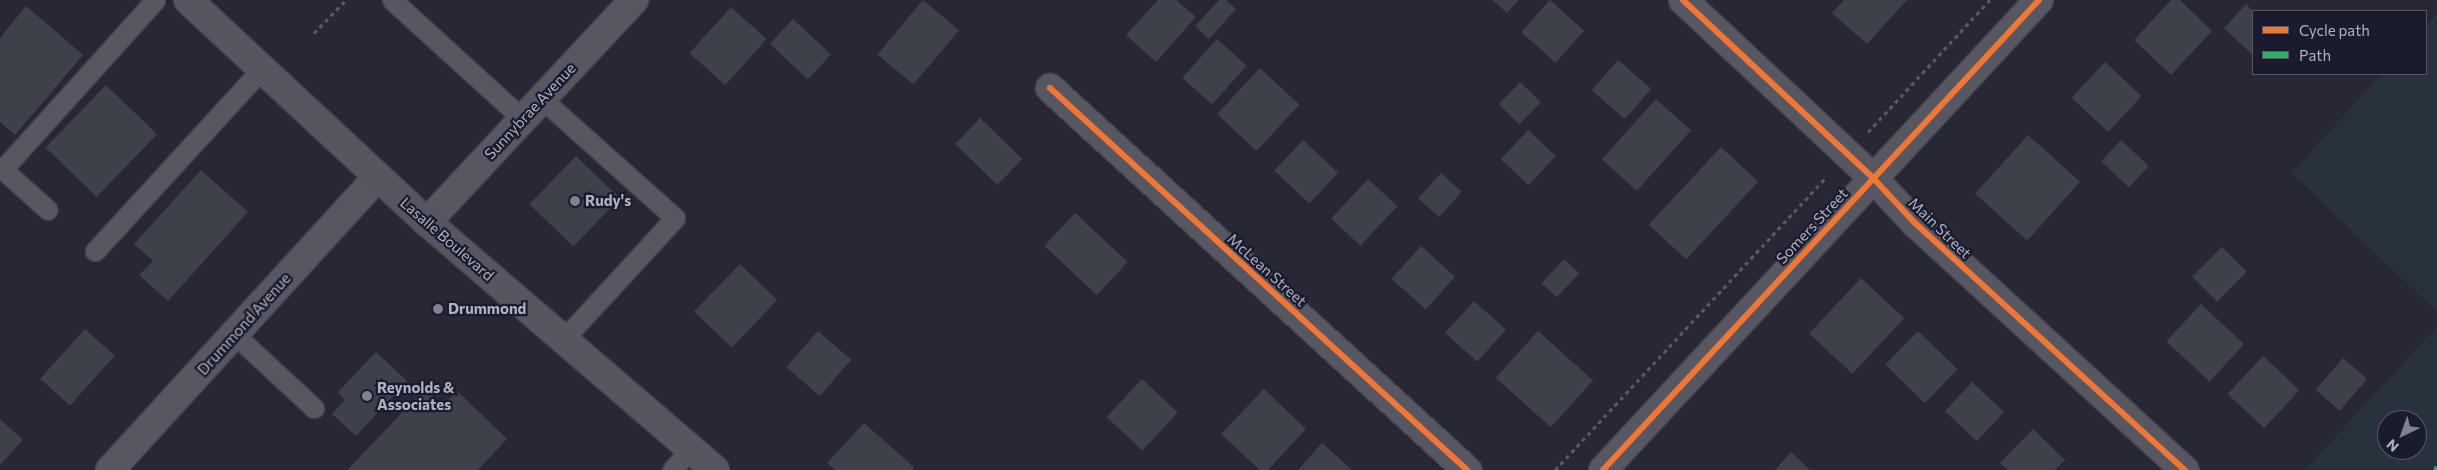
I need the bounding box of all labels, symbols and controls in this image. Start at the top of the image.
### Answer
legend [2252,10,2427,75]
text: Cycle path [2299,21,2370,39]
text: Path [2299,46,2331,64]
street label: Sunnybrae Avenue [481,59,579,163]
street label: Somers Street [1772,185,1852,267]
place label: Rudy's [585,192,631,210]
street label: Lasalle Boulevard [397,194,497,284]
street label: Main Street [1905,194,1975,262]
marker: Rudy's [569,195,581,207]
street label: McLean Street [1224,230,1310,310]
street label: Drummond Avenue [194,269,294,379]
place label: Drummond [448,300,526,318]
marker: Drummond [432,303,444,315]
place label: Reynolds & Associates [377,378,455,413]
marker: Reynolds & Associates [361,390,373,402]
north arrow [2377,410,2427,460]
text: N [2383,436,2402,456]

